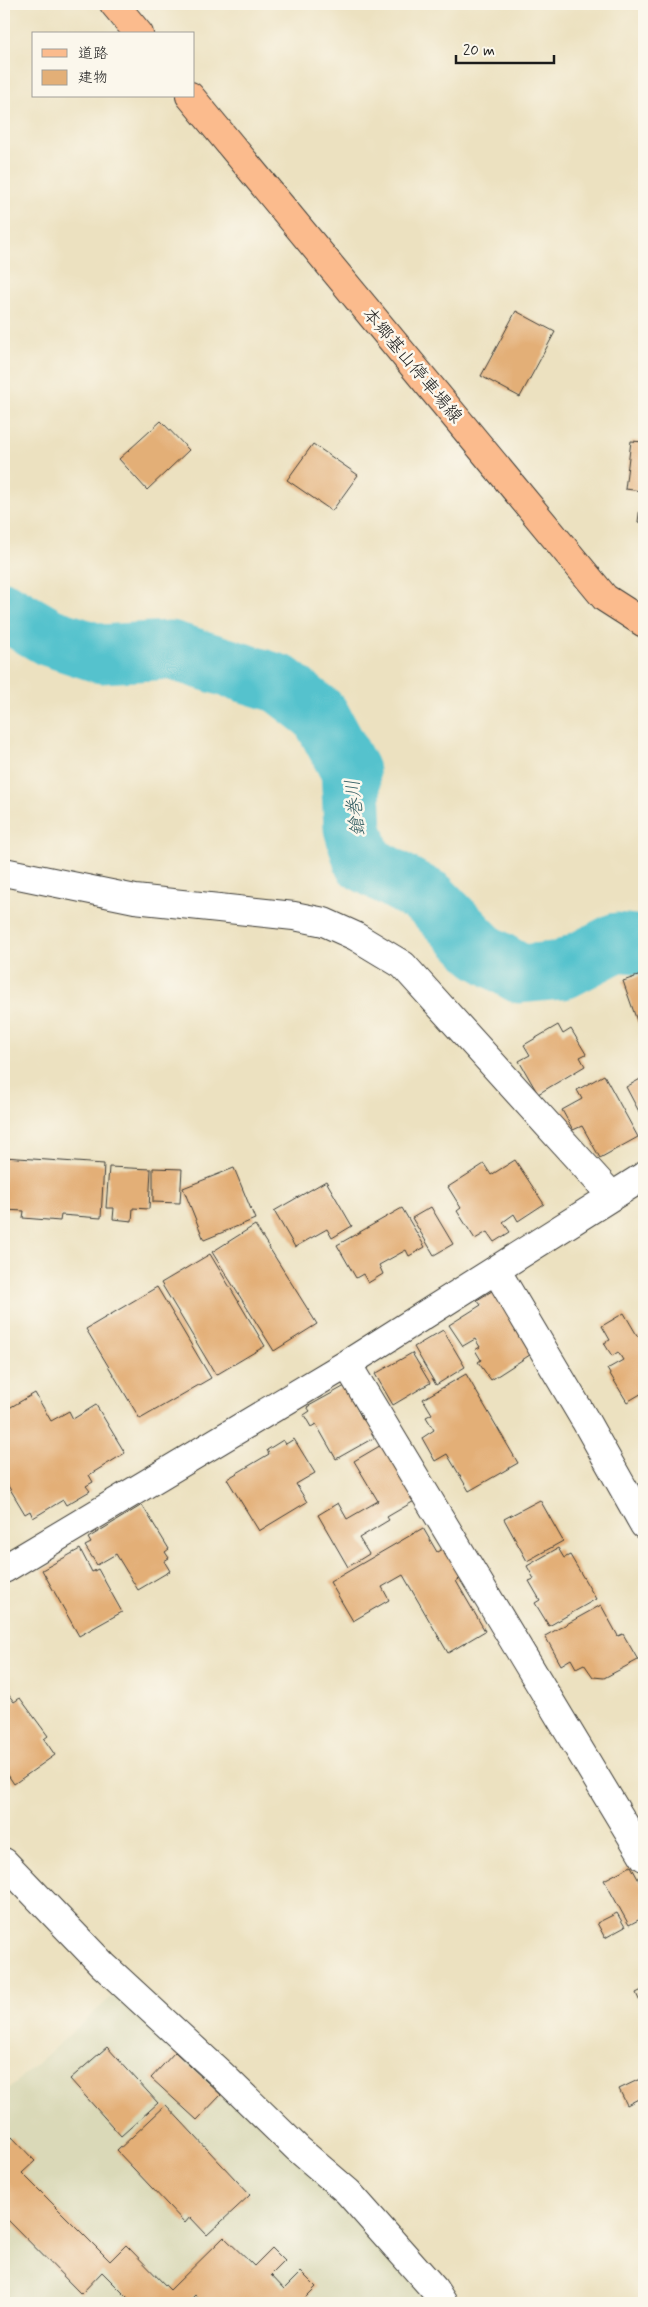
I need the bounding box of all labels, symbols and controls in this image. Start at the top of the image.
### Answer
legend [32,32,195,98]
scale bar [456,32,553,64]
text: 20 m [463,41,495,61]
text: 道路 [78,44,108,64]
text: 建物 [78,68,108,88]
street label: 本郷基山停車場線 [357,303,468,429]
water label: 鎗巻川 [340,778,371,838]

